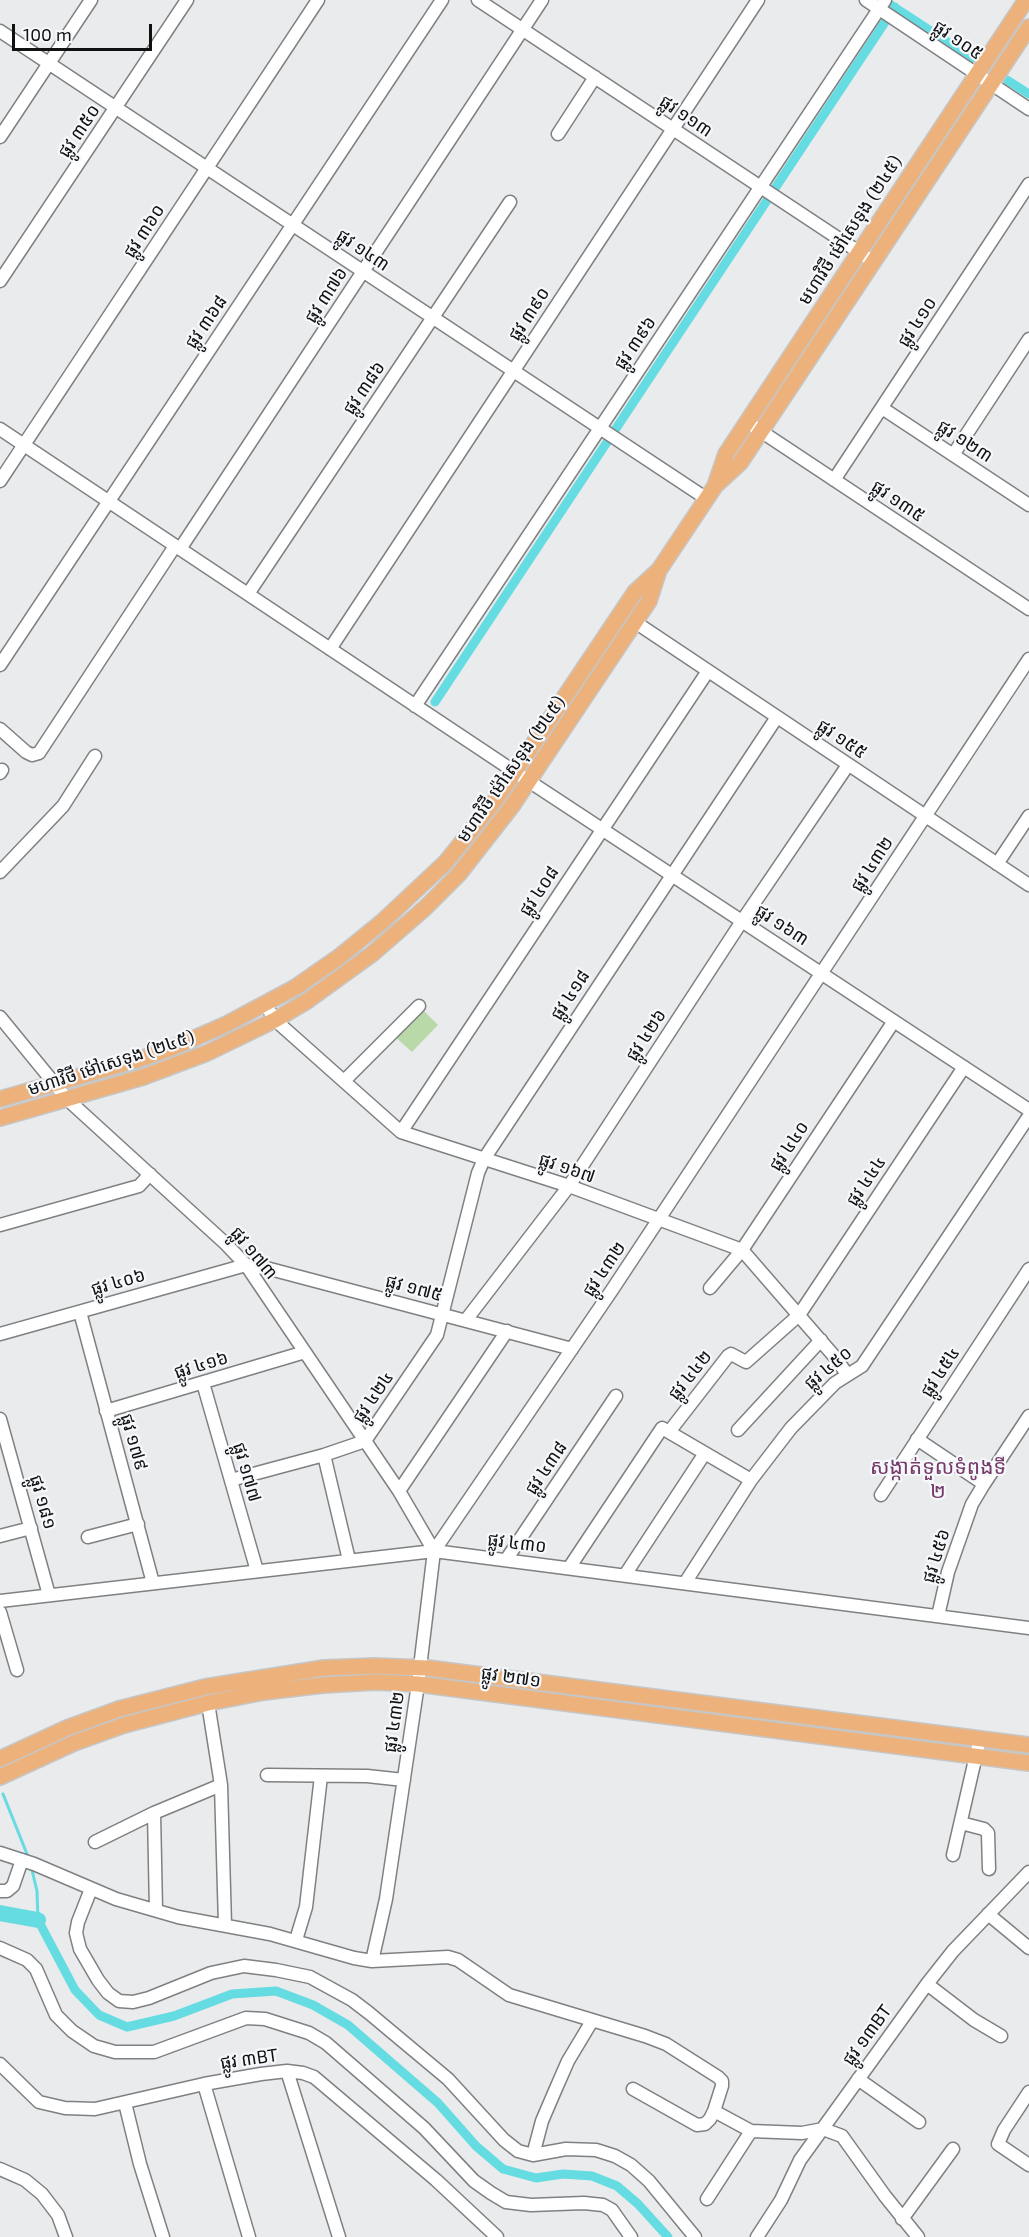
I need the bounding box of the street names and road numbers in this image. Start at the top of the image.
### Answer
street label: ផ្លូវ ១០៥ [929,16,987,64]
street label: ផ្លូវ ១១៣ [655,90,717,142]
street label: ផ្លូវ ៣៥០ [53,100,105,162]
street label: មហាវិថី ម៉ៅសេទុង (២៤៥) [794,151,906,309]
street label: ផ្លូវ ៣៦០ [119,200,169,262]
street label: ផ្លូវ ១៤៣ [332,224,394,276]
street label: ផ្លូវ ៣៧៦ [300,263,352,327]
street label: ផ្លូវ ៣៩០ [504,283,554,345]
street label: ផ្លូវ ៣៦៨ [180,291,232,353]
street label: ផ្លូវ ៤១០ [893,293,941,351]
street label: ផ្លូវ ៣៩៦ [609,312,661,374]
street label: ផ្លូវ ៣៨៦ [338,357,390,419]
street label: ផ្លូវ ១២៣ [933,415,997,467]
street label: ផ្លូវ ១៣៥ [867,475,929,527]
street label: មហាវិថី ម៉ៅសេទុង (២៤៥) [452,692,570,846]
street label: ផ្លូវ ១៥៥ [813,715,871,763]
street label: ផ្លូវ ៤៣២ [846,832,898,896]
street label: ផ្លូវ ៤០៨ [515,862,563,920]
street label: ផ្លូវ ១៦៣ [751,900,813,950]
street label: ផ្លូវ ៤១៨ [546,966,594,1024]
street label: ផ្លូវ ៤២៦ [621,1005,671,1065]
street label: មហាវិថី ម៉ៅសេទុង (២៤៥) [25,1026,197,1100]
street label: ផ្លូវ ៤៤០ [765,1117,813,1175]
street label: ផ្លូវ ១៦៧ [536,1148,598,1188]
street label: ផ្លូវ ៤៤៤ [842,1152,890,1210]
street label: ផ្លូវ ១៧៣ [226,1222,282,1284]
street label: ផ្លូវ ៤៣២ [578,1237,630,1301]
street label: ផ្លូវ ៤០៦ [88,1264,148,1300]
street label: ផ្លូវ ១៧៥ [383,1270,445,1306]
street label: ផ្លូវ ៤៥០ [800,1342,856,1394]
street label: ផ្លូវ ៤៥៤ [916,1343,964,1401]
street label: ផ្លូវ ៤៤២ [663,1346,717,1404]
street label: ផ្លូវ ៤១៦ [171,1347,231,1383]
street label: ផ្លូវ ៤២៤ [348,1367,398,1427]
street label: ផ្លូវ ១៧៩ [116,1411,152,1473]
street label: ផ្លូវ ៤៣៨ [520,1437,572,1499]
street label: ផ្លូវ ១៧៧ [228,1440,266,1504]
street label: ផ្លូវ ១៨១ [25,1472,61,1532]
street label: ផ្លូវ ៤៥៦ [918,1526,954,1586]
street label: ផ្លូវ ៤៣០ [486,1529,548,1557]
street label: ផ្លូវ ២៧១ [480,1662,542,1692]
street label: ផ្លូវ ៤៣២ [379,1690,409,1754]
street label: ផ្លូវ ១៣BT [838,2000,896,2070]
street label: ផ្លូវ ៣BT [219,2044,279,2074]

